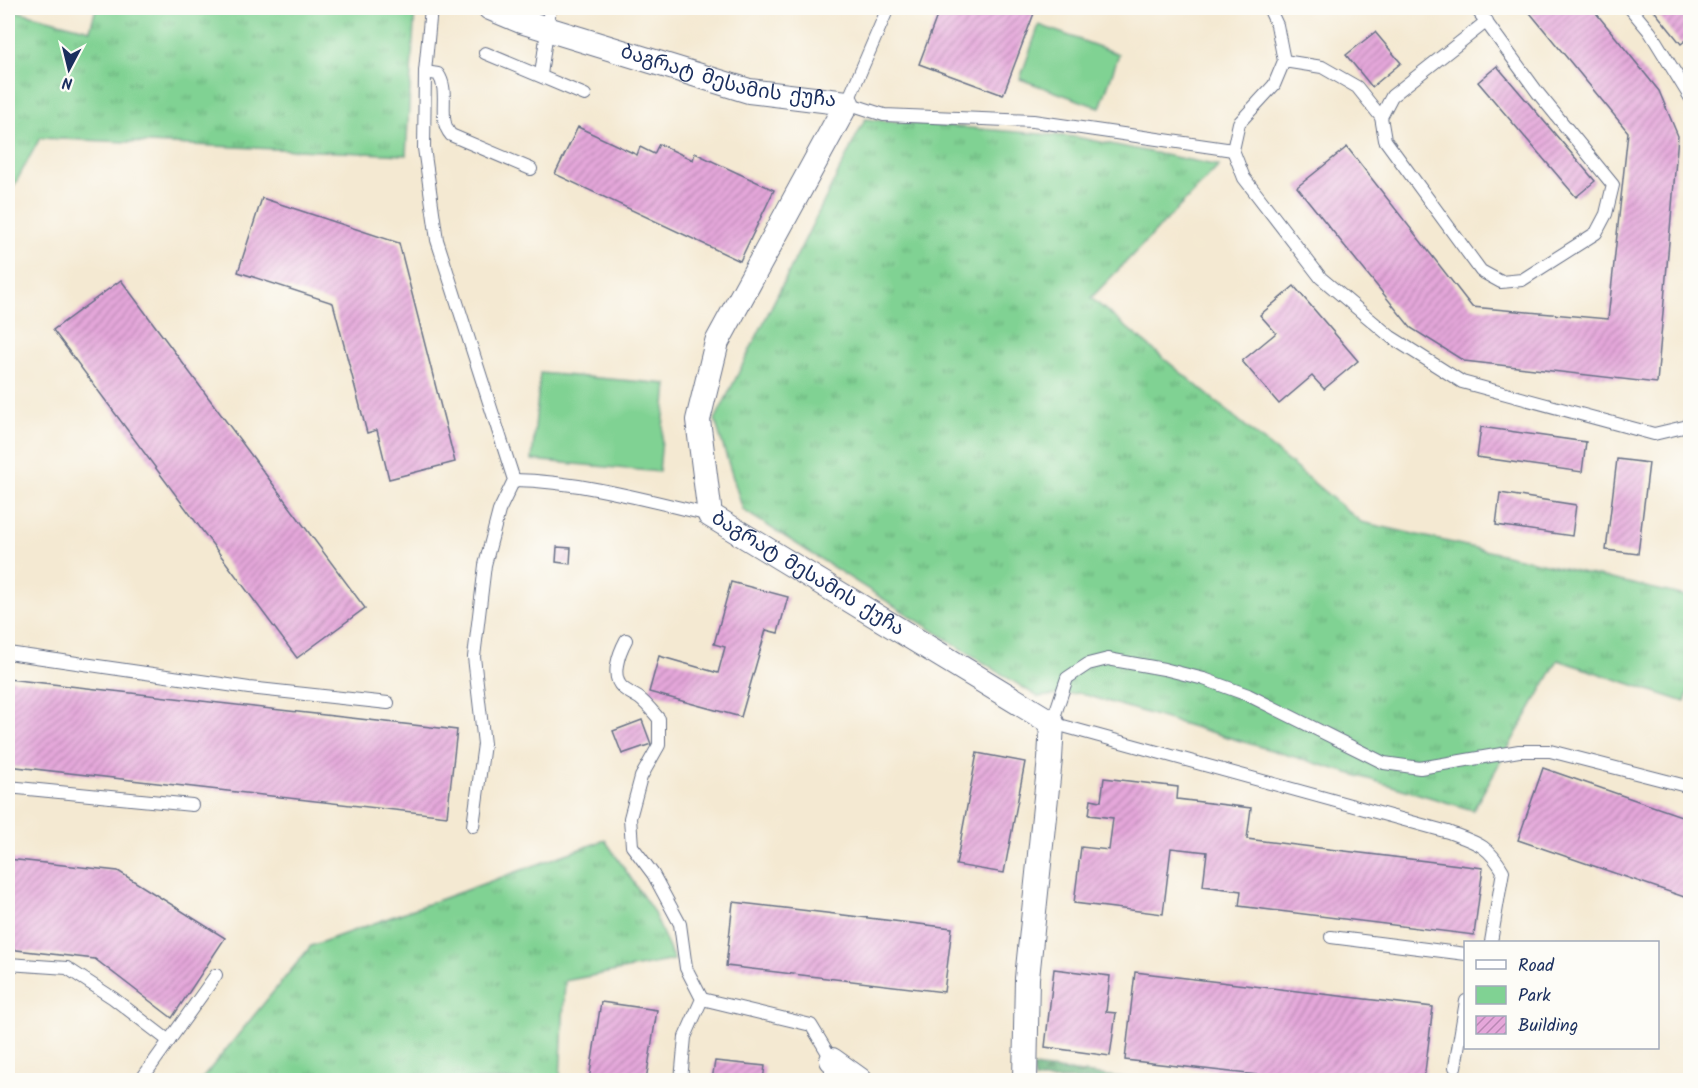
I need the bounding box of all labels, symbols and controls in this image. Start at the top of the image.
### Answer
street label: ბაგრატ მესამის ქუჩა [616,36,838,118]
north arrow [39,39,99,99]
text: N [61,69,74,95]
street label: ბაგრატ მესამის ქუჩა [704,503,910,645]
legend [1464,941,1659,1049]
text: Road [1518,952,1555,981]
text: Park [1518,982,1551,1011]
text: Building [1518,1012,1578,1041]

